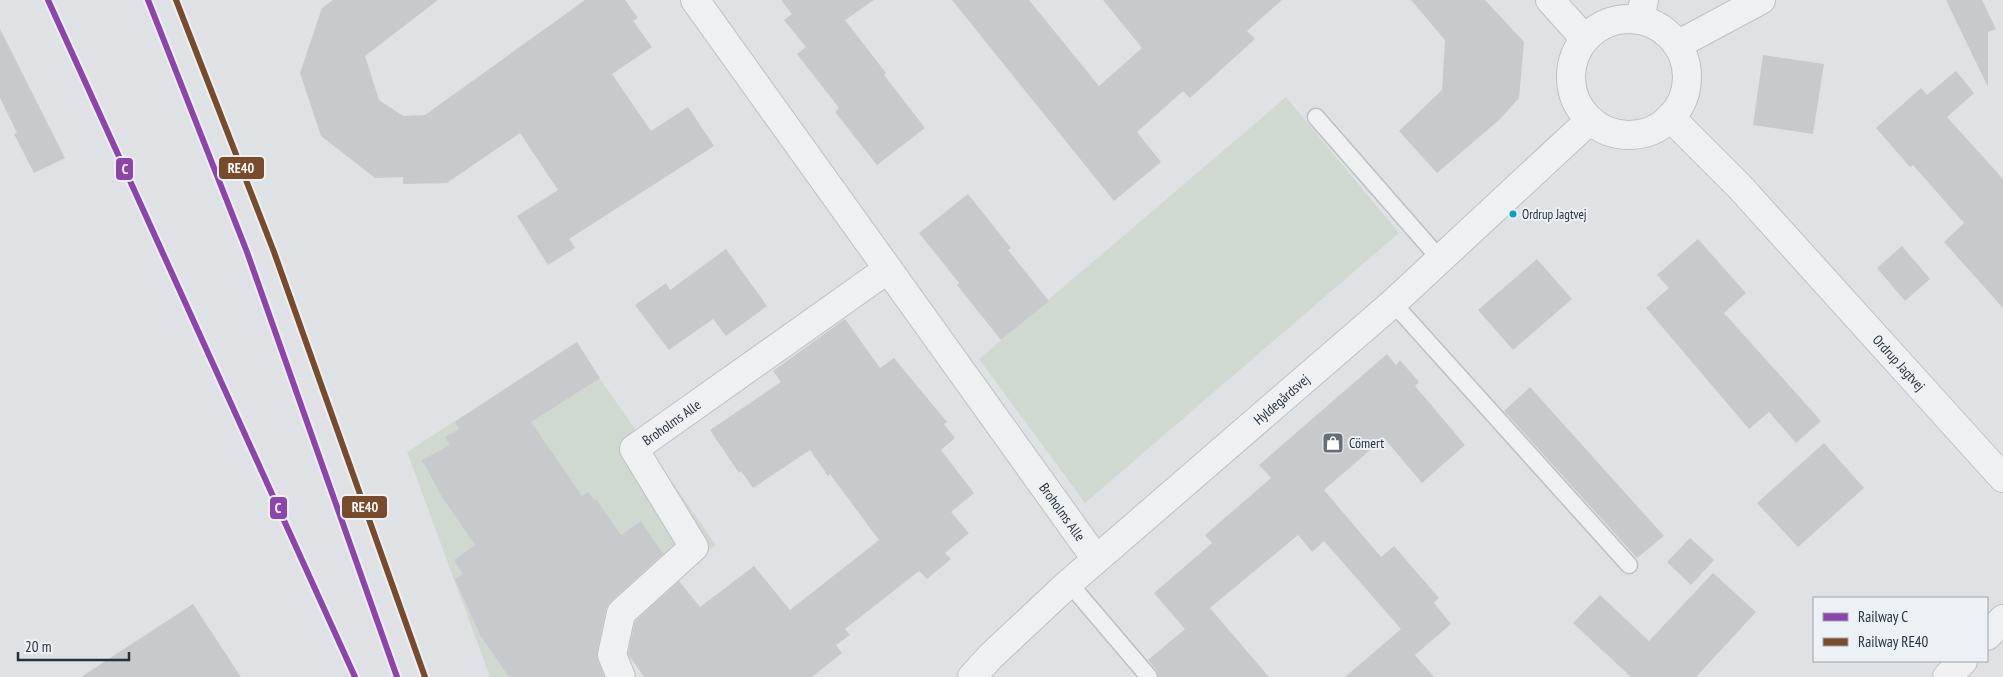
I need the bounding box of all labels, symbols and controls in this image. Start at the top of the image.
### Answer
line badge: RE40 [218,156,265,180]
line badge: C [115,157,134,181]
text: RE40 [228,159,255,177]
text: C [122,160,129,178]
place label: Ordrup Jagtvej [1522,206,1587,223]
marker: Ordrup Jagtvej [1508,209,1518,219]
street label: Ordrup Jagtvej [1869,331,1929,395]
street label: Hyldegårdsvej [1250,370,1313,429]
street label: Broholms Alle [639,395,704,449]
shop icon: Cömert [1321,431,1345,455]
place label: Cömert [1349,434,1384,452]
street label: Broholms Alle [1035,479,1089,545]
line badge: RE40 [341,495,388,519]
line badge: C [269,496,288,520]
text: RE40 [352,498,379,516]
text: C [275,499,282,517]
legend [1813,597,1988,662]
text: Railway C [1858,607,1908,626]
scale bar [18,630,129,662]
text: Railway RE40 [1858,632,1929,651]
text: 20 m [25,637,51,656]

